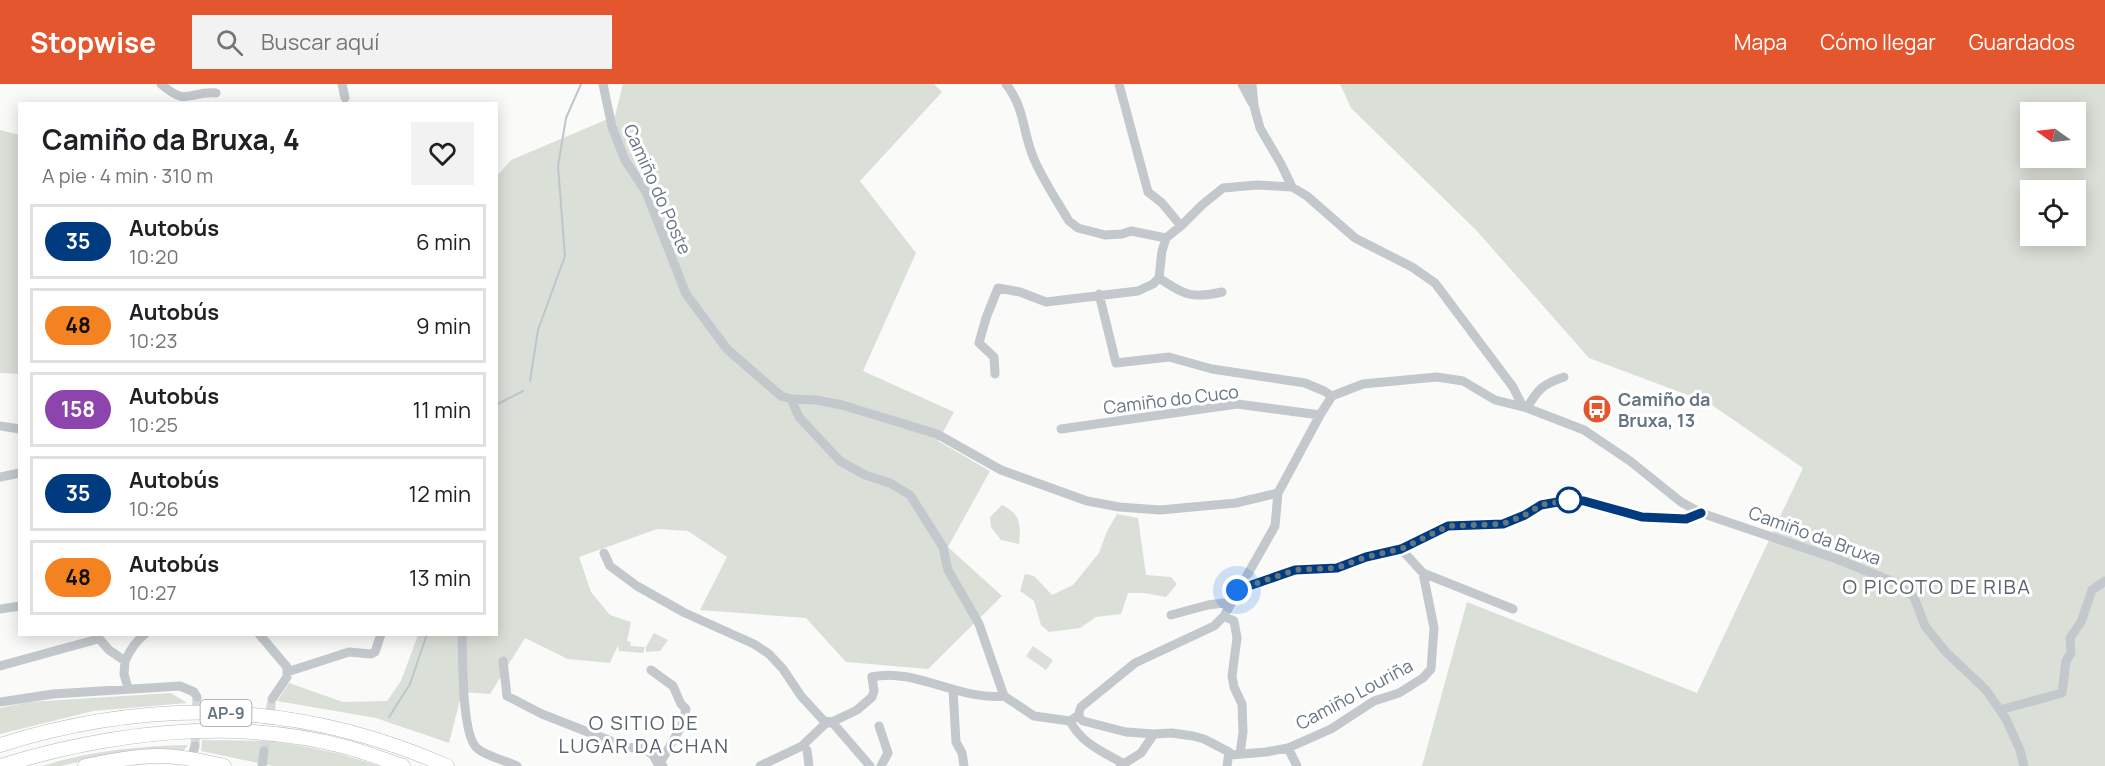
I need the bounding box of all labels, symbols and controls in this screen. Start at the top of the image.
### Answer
search box [192,15,612,69]
text: Stopwise [30,23,156,61]
icon: search [213,26,246,59]
text: Buscar aquí [261,27,379,57]
text: Mapa [1734,28,1787,56]
text: Cómo llegar [1820,28,1936,56]
text: Guardados [1969,28,2075,56]
north arrow [2020,102,2086,168]
map controls [2020,102,2086,246]
text: Camiño da Bruxa, 4 [42,120,300,158]
street label: Camiño do Poste [618,120,698,258]
button: heart [411,122,474,185]
text: A pie · 4 min · 310 m [42,162,213,189]
button: locate [2020,180,2086,246]
text: Autobús [129,213,219,243]
text: 35 [66,227,90,255]
text: 6 min [416,227,471,257]
text: 10:20 [129,243,179,270]
text: Autobús [129,297,219,327]
text: 48 [65,311,91,339]
text: 9 min [416,311,471,341]
text: 10:23 [129,327,177,354]
street label: Camiño do Cuco [1102,379,1240,419]
text: Autobús [129,381,219,411]
place label: Camiño da Bruxa, 13 [1618,387,1710,432]
bus stop icon: Camiño da Bruxa, 13 [1581,393,1613,425]
text: 158 [61,395,95,423]
text: 11 min [413,395,471,425]
text: 10:25 [129,411,178,438]
text: Autobús [129,465,219,495]
text: 35 [66,479,90,507]
text: 12 min [409,479,471,509]
unlabelled marker [1556,487,1582,513]
text: 10:26 [129,495,179,522]
street label: Camiño da Bruxa [1746,500,1884,570]
text: Autobús [129,549,219,579]
text: 48 [65,563,91,591]
text: 13 min [409,563,471,593]
district label: O PICOTO DE RIBA [1842,573,2032,600]
your location [1222,575,1252,605]
text: 10:27 [129,579,176,606]
street label: Camiño Louriña [1291,653,1417,735]
road number: AP-9 [200,700,252,726]
district label: O SITIO DE LUGAR DA CHAN [559,709,729,759]

